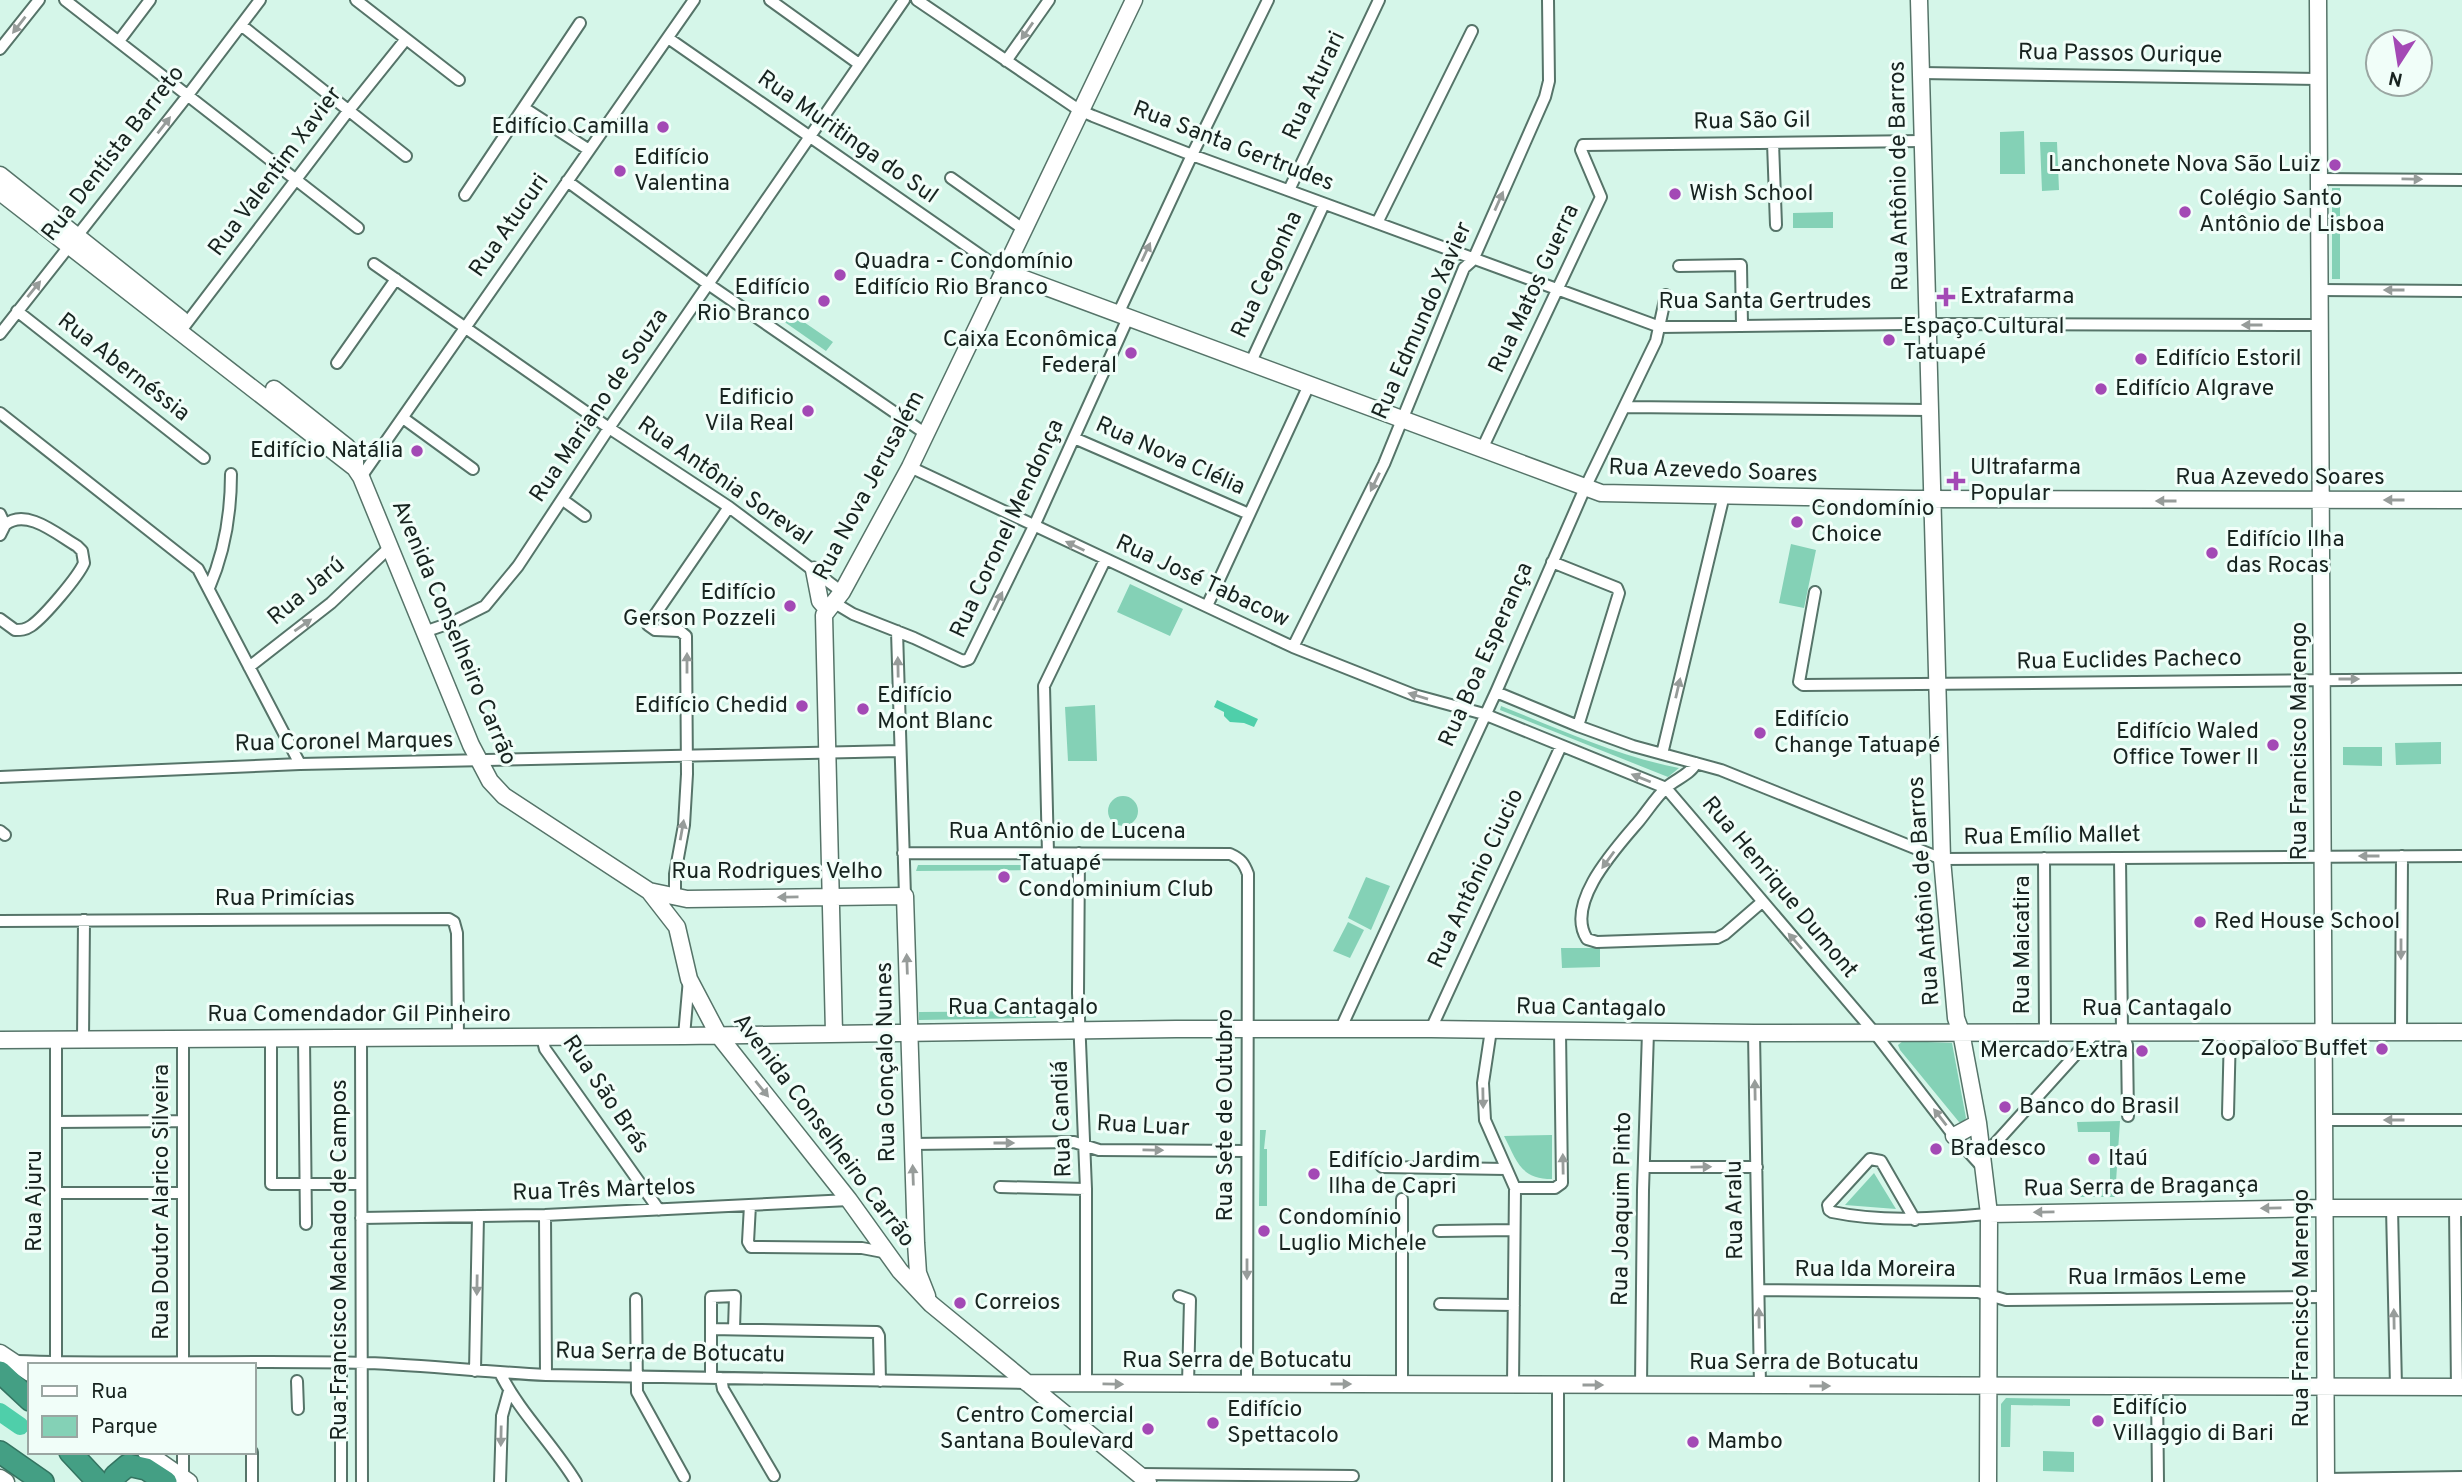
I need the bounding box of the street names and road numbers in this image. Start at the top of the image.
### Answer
street label: Rua Aturari [1277,27,1353,145]
street label: Rua Passos Ourique [2017,39,2223,71]
street label: Rua Dentista Barreto [36,60,192,248]
street label: Rua Antônio de Barros [1883,61,1917,291]
street label: Rua Muritinga do Sul [751,65,943,211]
street label: Rua Valentim Xavier [203,81,349,263]
street label: Rua Santa Gertrudes [1128,95,1338,199]
street label: Rua São Gil [1693,106,1811,138]
street label: Rua Atucuri [464,169,556,283]
street label: Rua Matos Guerra [1483,200,1587,378]
street label: Rua Cegonha [1226,207,1310,343]
street label: Rua Edmundo Xavier [1366,218,1480,424]
street label: Rua Santa Gertrudes [1658,288,1872,317]
street label: Rua Mariano de Souza [524,303,676,509]
street label: Rua Abernéssia [51,307,195,429]
street label: Rua Nova Jerusalém [808,386,932,586]
street label: Rua Antônia Soreval [631,411,817,553]
street label: Rua Nova Clélia [1091,411,1249,503]
street label: Rua Coronel Mendonça [945,415,1071,643]
street label: Rua Azevedo Soares [1608,454,1818,490]
street label: Rua Azevedo Soares [2175,464,2385,493]
street label: Avenida Conselheiro Carrão [384,496,522,770]
street label: Rua José Tabacow [1110,529,1294,635]
street label: Rua Jarú [262,551,352,633]
street label: Rua Boa Esperança [1433,558,1541,752]
street label: Rua Francisco Marengo [2286,622,2315,860]
street label: Rua Euclides Pacheco [2016,645,2242,677]
street label: Rua Coronel Marques [234,727,454,759]
street label: Rua Antônio de Barros [1902,775,1948,1007]
street label: Rua Antônio Ciucio [1423,784,1531,974]
street label: Rua Henrique Dumont [1694,791,1864,985]
street label: Rua Antônio de Lucena [948,818,1186,847]
street label: Rua Emílio Mallet [1963,821,2141,853]
street label: Rua Rodrigues Velho [671,858,883,887]
street label: Rua Maicatira [2009,876,2038,1015]
street label: Rua Primícias [215,885,355,914]
street label: Rua Gonçalo Nunes [871,961,903,1163]
street label: Rua Cantagalo [1516,993,1666,1025]
street label: Rua Cantagalo [948,994,1098,1023]
street label: Rua Cantagalo [2082,995,2232,1024]
street label: Rua Comendador Gil Pinheiro [207,1001,511,1030]
street label: Avenida Conselheiro Carrão [726,1008,920,1254]
street label: Rua Sete de Outubro [1212,1009,1241,1221]
street label: Rua São Brás [555,1030,655,1160]
street label: Rua Candiá [1046,1060,1080,1178]
street label: Rua Doutor Alarico Silveira [148,1064,177,1340]
street label: Rua Francisco Machado de Campos [326,1079,355,1441]
street label: Rua Luar [1096,1110,1190,1144]
street label: Rua Joaquim Pinto [1607,1111,1639,1307]
street label: Rua Ajuru [21,1150,50,1252]
street label: Rua Aralu [1721,1160,1751,1260]
street label: Rua Serra de Bragança [2023,1171,2259,1205]
street label: Rua Três Martelos [512,1173,696,1209]
street label: Rua Francisco Marengo [2288,1189,2317,1427]
street label: Rua Ida Moreira [1795,1256,1955,1285]
street label: Rua Irmãos Leme [2068,1264,2246,1293]
street label: Rua Serra de Botucatu [555,1337,785,1371]
street label: Rua Serra de Botucatu [1122,1347,1352,1376]
street label: Rua Serra de Botucatu [1689,1349,1919,1378]

